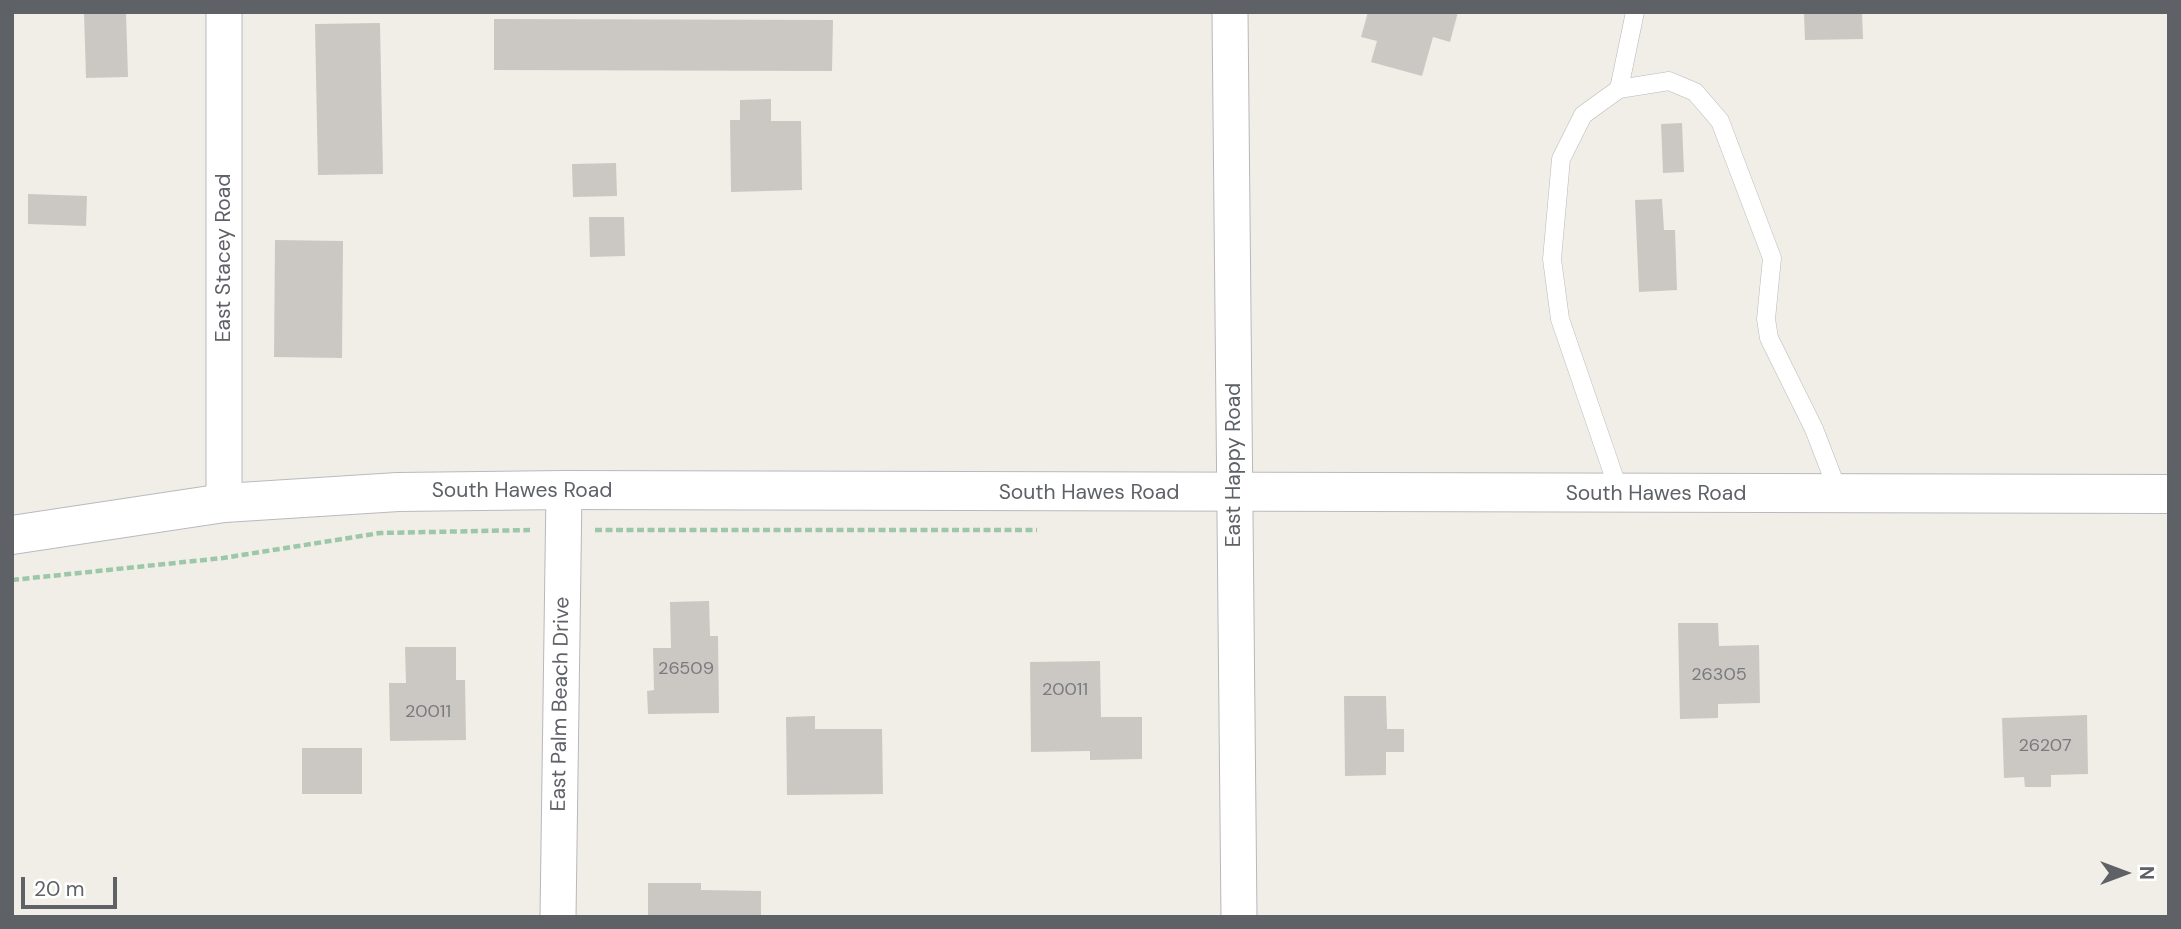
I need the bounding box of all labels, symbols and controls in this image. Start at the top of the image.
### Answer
street label: East Stacey Road [211,174,237,342]
street label: East Happy Road [1221,383,1247,547]
street label: South Hawes Road [432,478,612,504]
street label: South Hawes Road [999,480,1179,506]
street label: South Hawes Road [1566,481,1746,507]
street label: East Palm Beach Drive [547,596,575,812]
house number: 26509 [658,658,714,680]
house number: 26305 [1691,664,1747,686]
house number: 20011 [1042,679,1088,701]
house number: 20011 [405,701,451,723]
house number: 26207 [2018,735,2072,757]
north arrow [2090,838,2160,908]
scale bar [24,862,121,906]
text: N [2134,866,2159,880]
text: 20 m [34,875,85,903]

